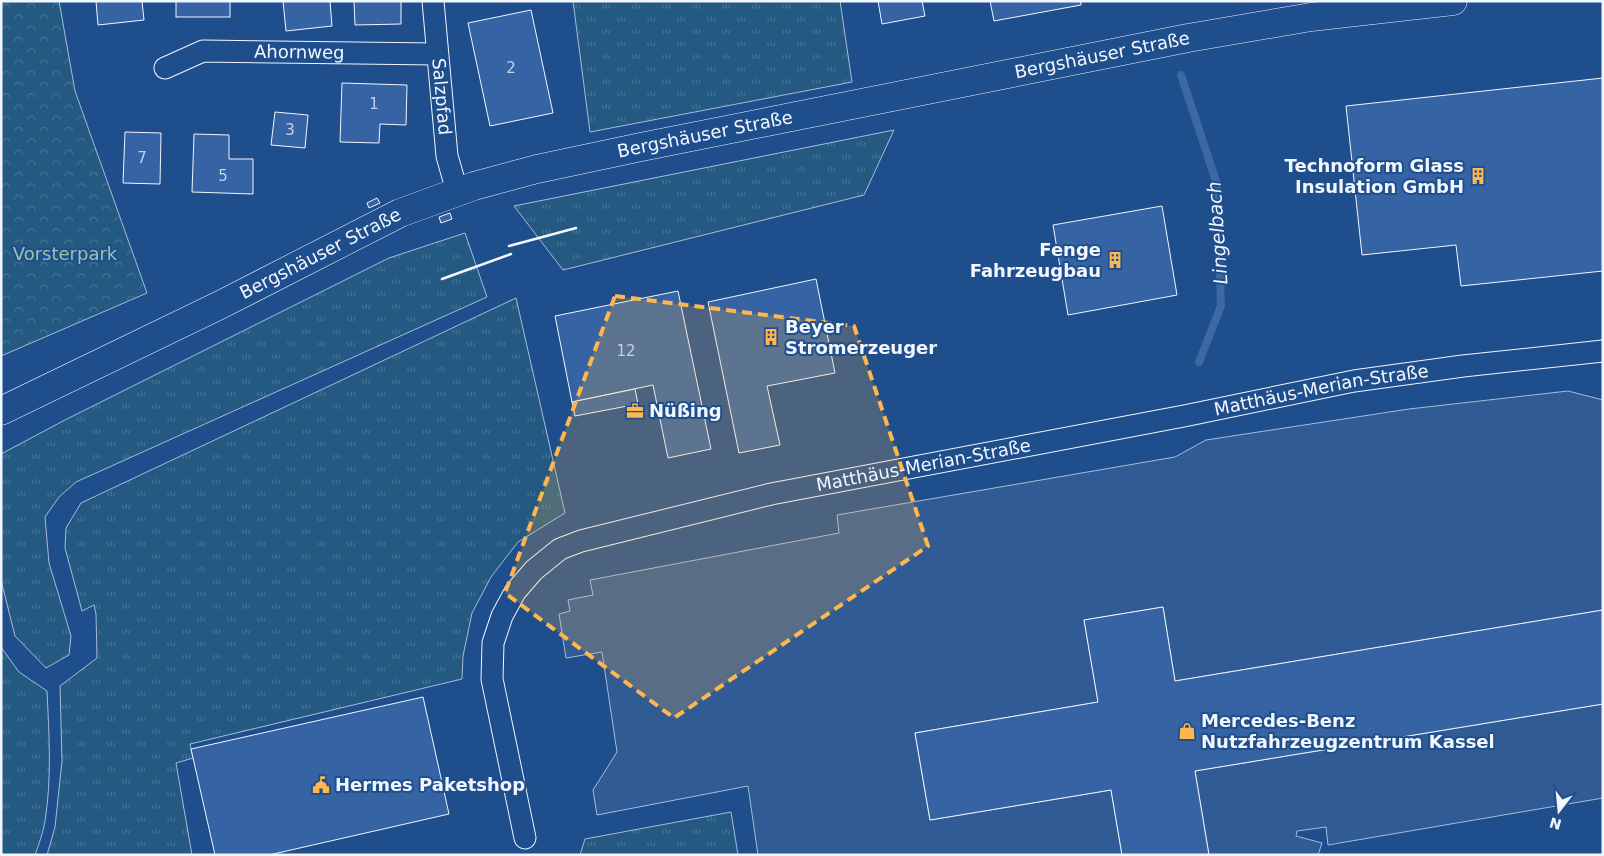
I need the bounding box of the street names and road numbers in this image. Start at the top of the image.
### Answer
street label: Bergshäuser Straße [1013,27,1191,82]
street label: Ahornweg [254,41,345,63]
street label: Salzpfad [428,57,456,136]
street label: Bergshäuser Straße [615,106,794,162]
street label: Bergshäuser Straße [236,203,404,303]
street label: Matthäus-Merian-Straße [1212,360,1430,420]
street label: Matthäus-Merian-Straße [814,434,1032,495]

